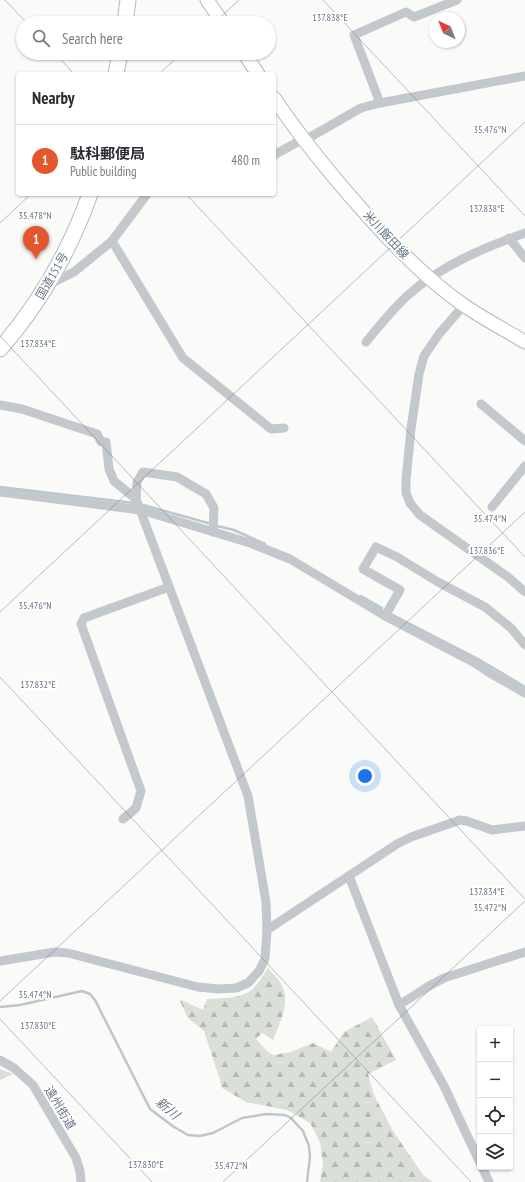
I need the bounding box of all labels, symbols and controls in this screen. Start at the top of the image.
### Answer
text: 137.838°E [312,11,348,24]
north arrow [429,12,465,48]
search box [16,16,276,60]
icon: search [30,27,52,49]
text: Search here [62,29,123,48]
text: Nearby [32,87,75,109]
text: 35.476°N [473,123,507,136]
text: 駄科郵便局 [70,144,145,163]
text: 1 [42,152,48,169]
text: 480 m [231,152,260,169]
text: Public building [70,163,137,180]
text: 137.838°E [469,202,505,215]
street label: 米川飯田線 [360,208,412,262]
text: 35.478°N [18,209,52,222]
pin: 1 [23,226,49,259]
street label: 国道151号 [32,249,71,302]
text: 137.834°E [20,337,56,350]
text: 35.474°N [473,512,507,525]
text: 137.836°E [469,544,505,557]
text: 35.476°N [18,599,52,612]
text: 137.832°E [20,678,56,691]
your location [355,766,375,786]
text: 137.834°E [469,885,505,898]
text: 35.472°N [473,901,507,914]
text: 35.474°N [18,988,52,1001]
text: 137.830°E [20,1019,56,1032]
map controls [477,1026,513,1170]
button: + [477,1026,513,1062]
button: − [477,1062,513,1098]
street label: 遠州街道 [42,1083,79,1132]
water label: 新川 [152,1094,185,1125]
button: locate [477,1098,513,1134]
button: layers [477,1134,513,1170]
text: 137.830°E [128,1158,164,1171]
text: 35.472°N [214,1159,248,1172]

